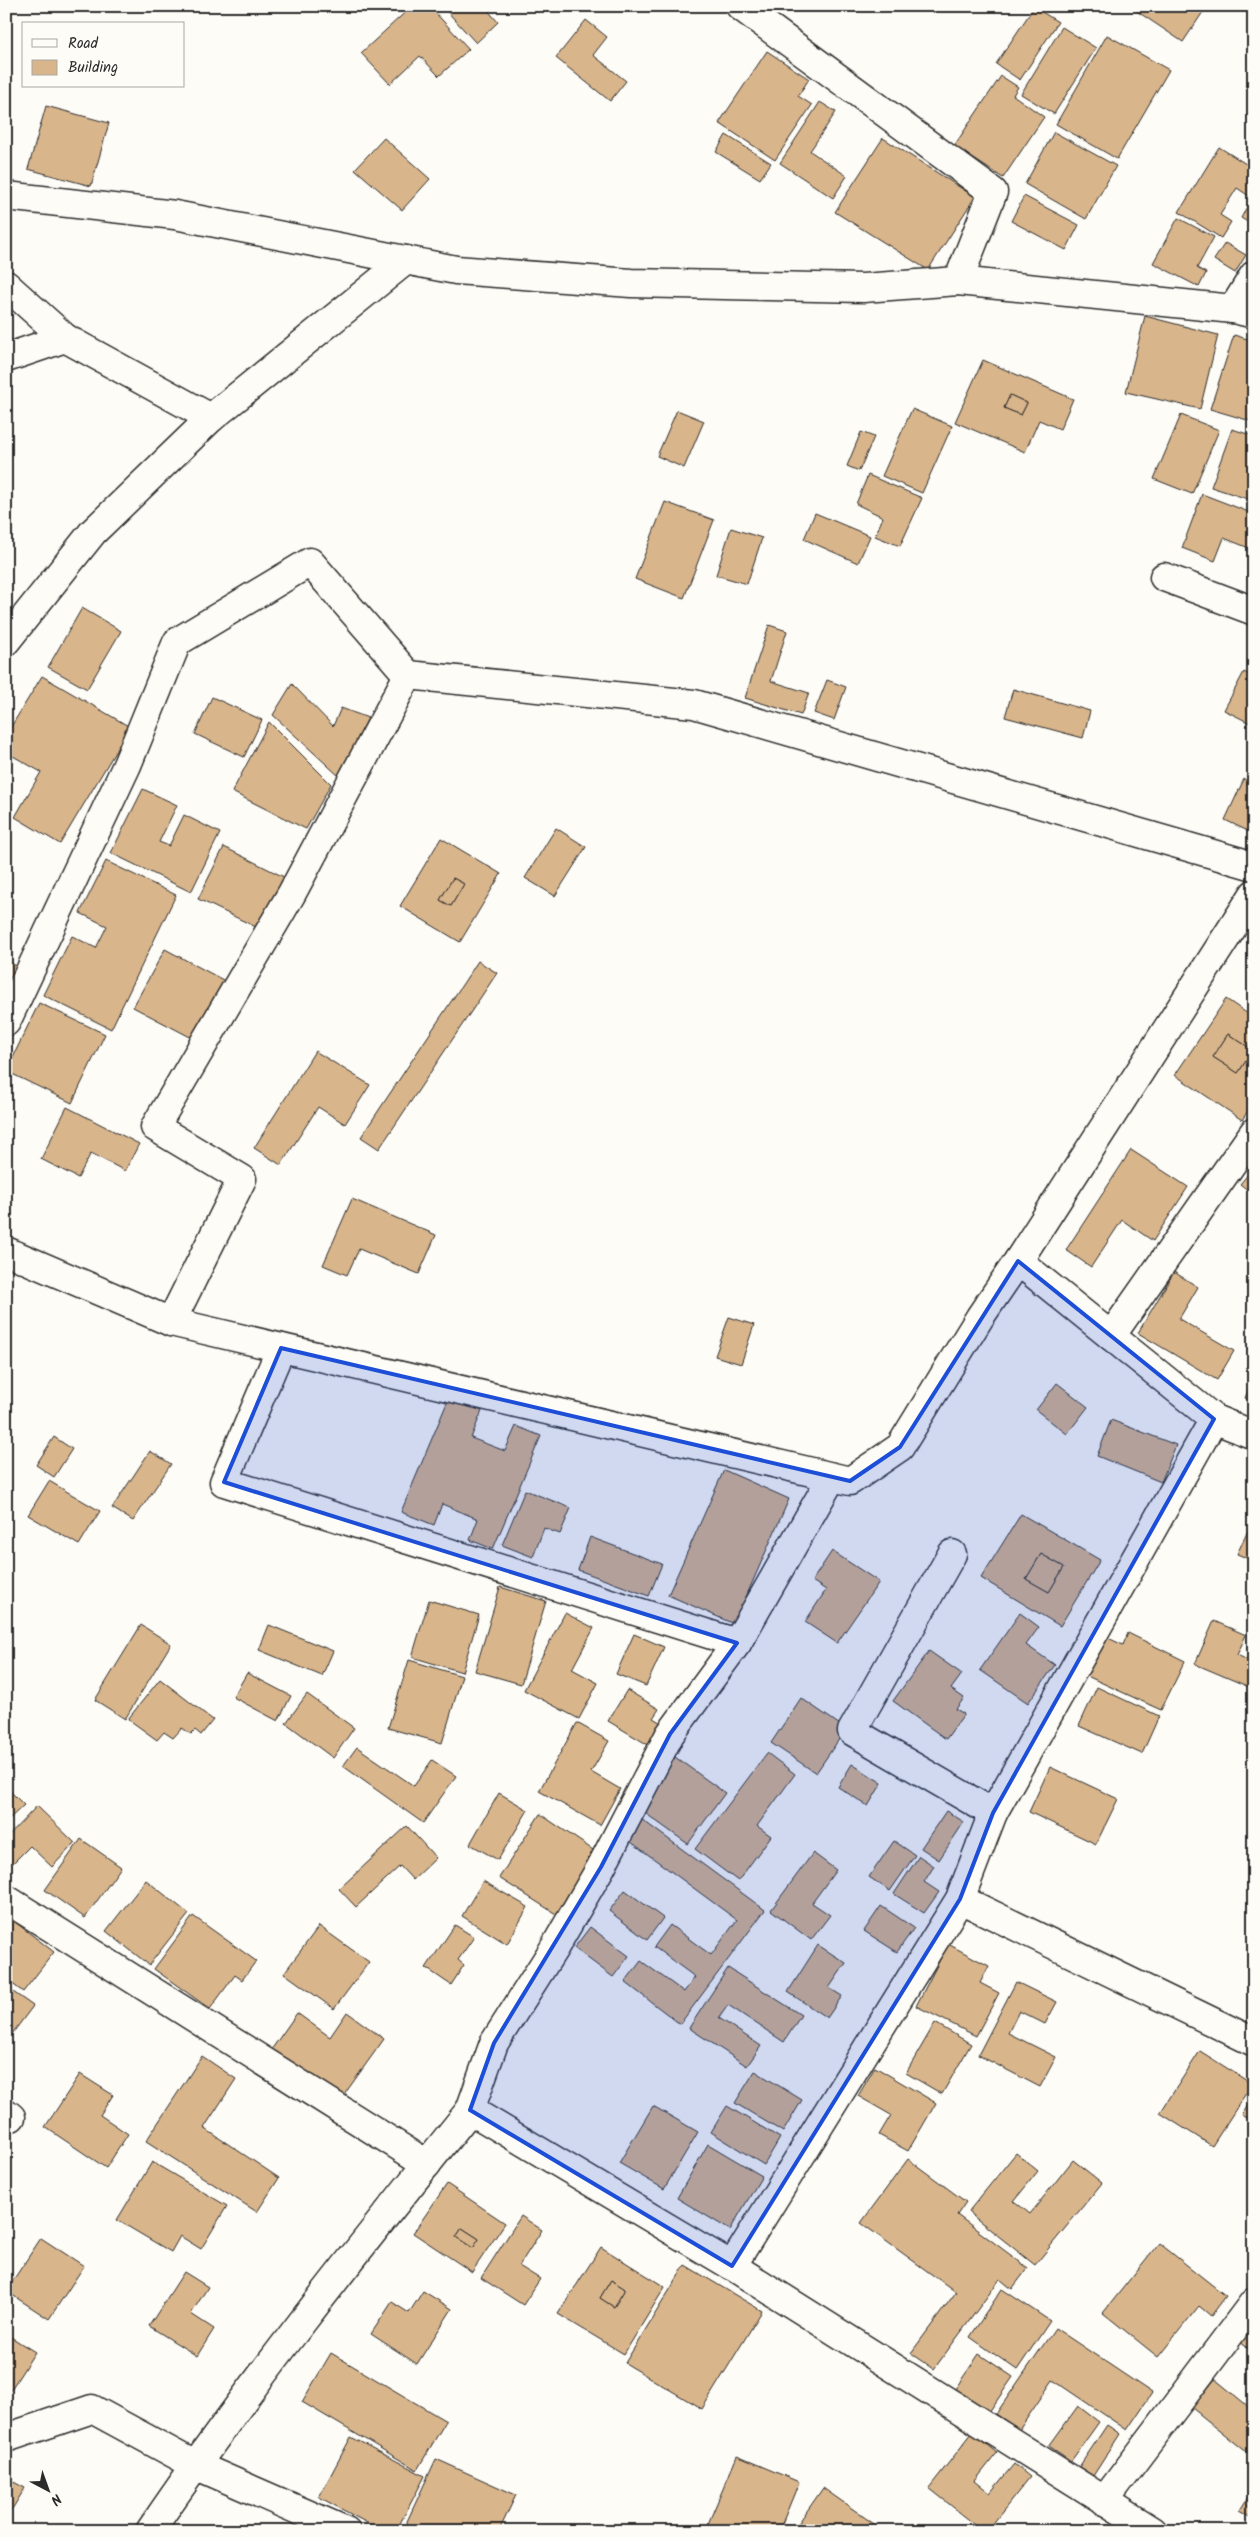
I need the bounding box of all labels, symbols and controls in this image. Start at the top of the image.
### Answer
legend [22,22,185,88]
text: Road [68,32,99,56]
text: Building [68,56,118,80]
north arrow [22,2464,72,2514]
text: N [45,2488,66,2510]

